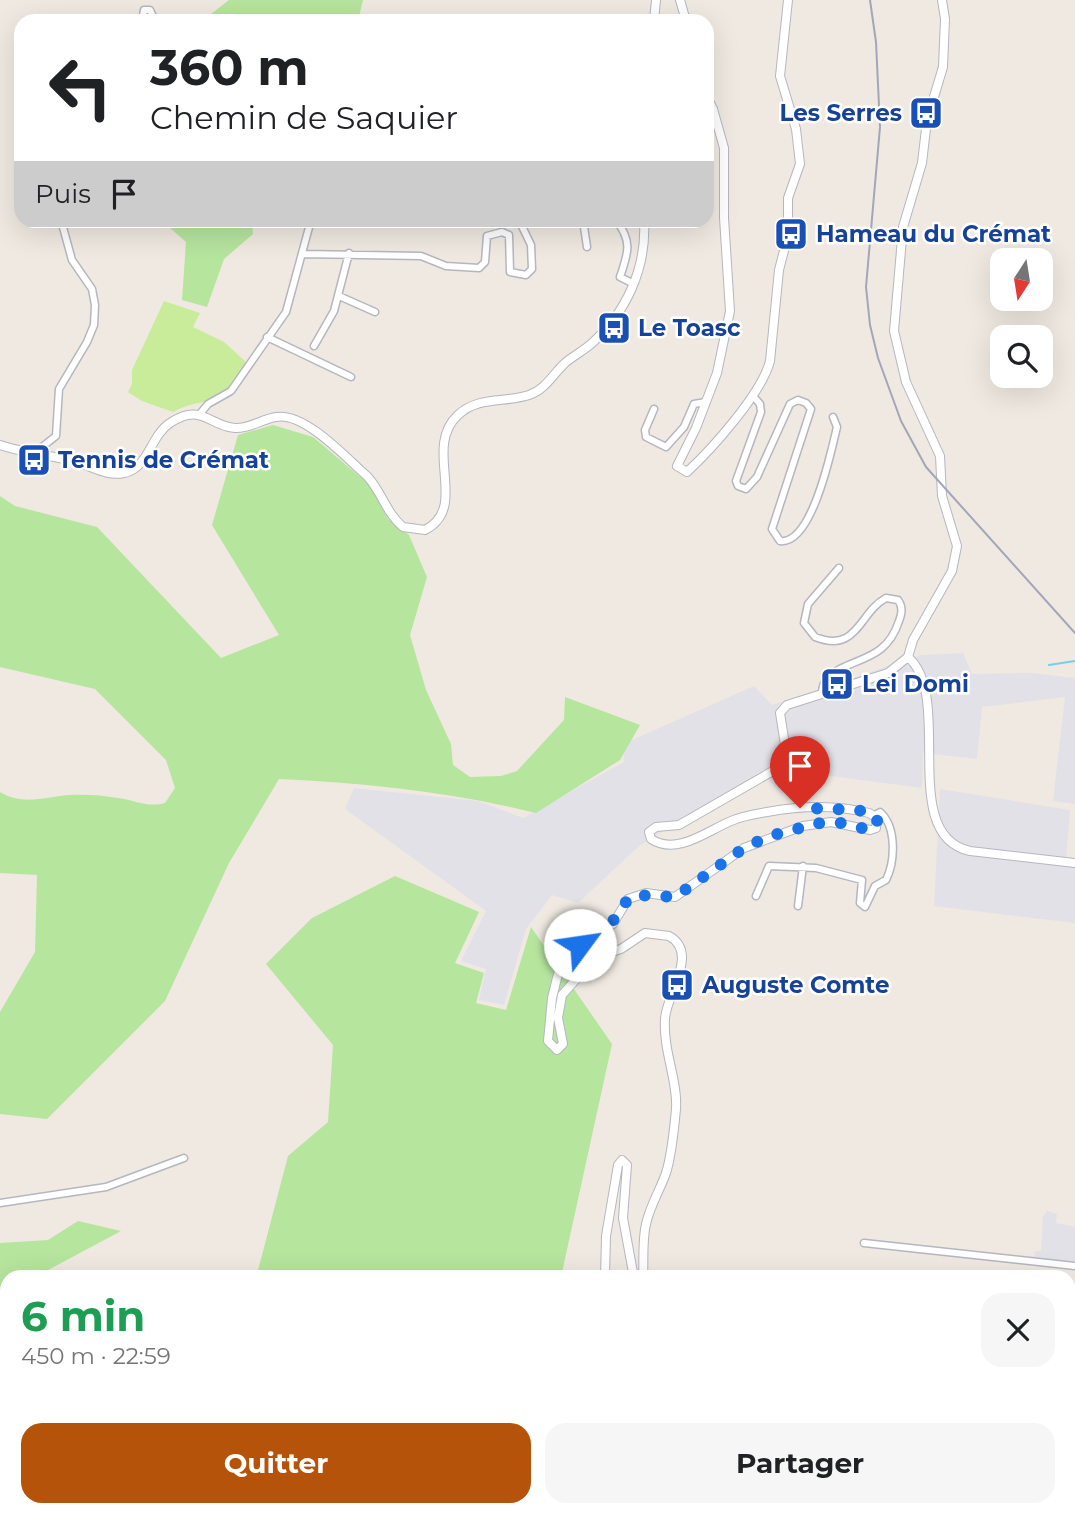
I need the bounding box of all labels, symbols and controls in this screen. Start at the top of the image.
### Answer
text: 360 m [150,38,309,97]
icon: left [35,42,126,133]
bus stop icon: Les Serres [907,94,945,132]
text: Chemin de Saquier [150,98,458,137]
place label: Les Serres [779,99,902,127]
icon: arrive [105,175,143,213]
text: Puis [35,178,91,210]
bus stop icon: Hameau du Crémat [772,215,810,253]
place label: Hameau du Crémat [816,220,1051,248]
north arrow [990,248,1054,312]
map controls [990,248,1053,388]
bus stop icon: Le Toasc [595,309,633,347]
place label: Le Toasc [638,314,741,342]
button: search [990,325,1053,388]
bus stop icon: Tennis de Crémat [15,441,53,479]
place label: Tennis de Crémat [58,446,269,474]
bus stop icon: Lei Domi [818,665,856,703]
place label: Lei Domi [862,670,969,698]
pin [770,736,830,808]
icon: arrive [781,747,819,785]
position arrow [543,908,617,982]
bus stop icon: Auguste Comte [658,966,696,1004]
place label: Auguste Comte [701,971,890,999]
text: 6 min [21,1290,145,1342]
button: close [981,1293,1055,1367]
text: 450 m · 22:59 [21,1342,171,1370]
button: Quitter [21,1423,531,1503]
button: Partager [545,1423,1055,1503]

